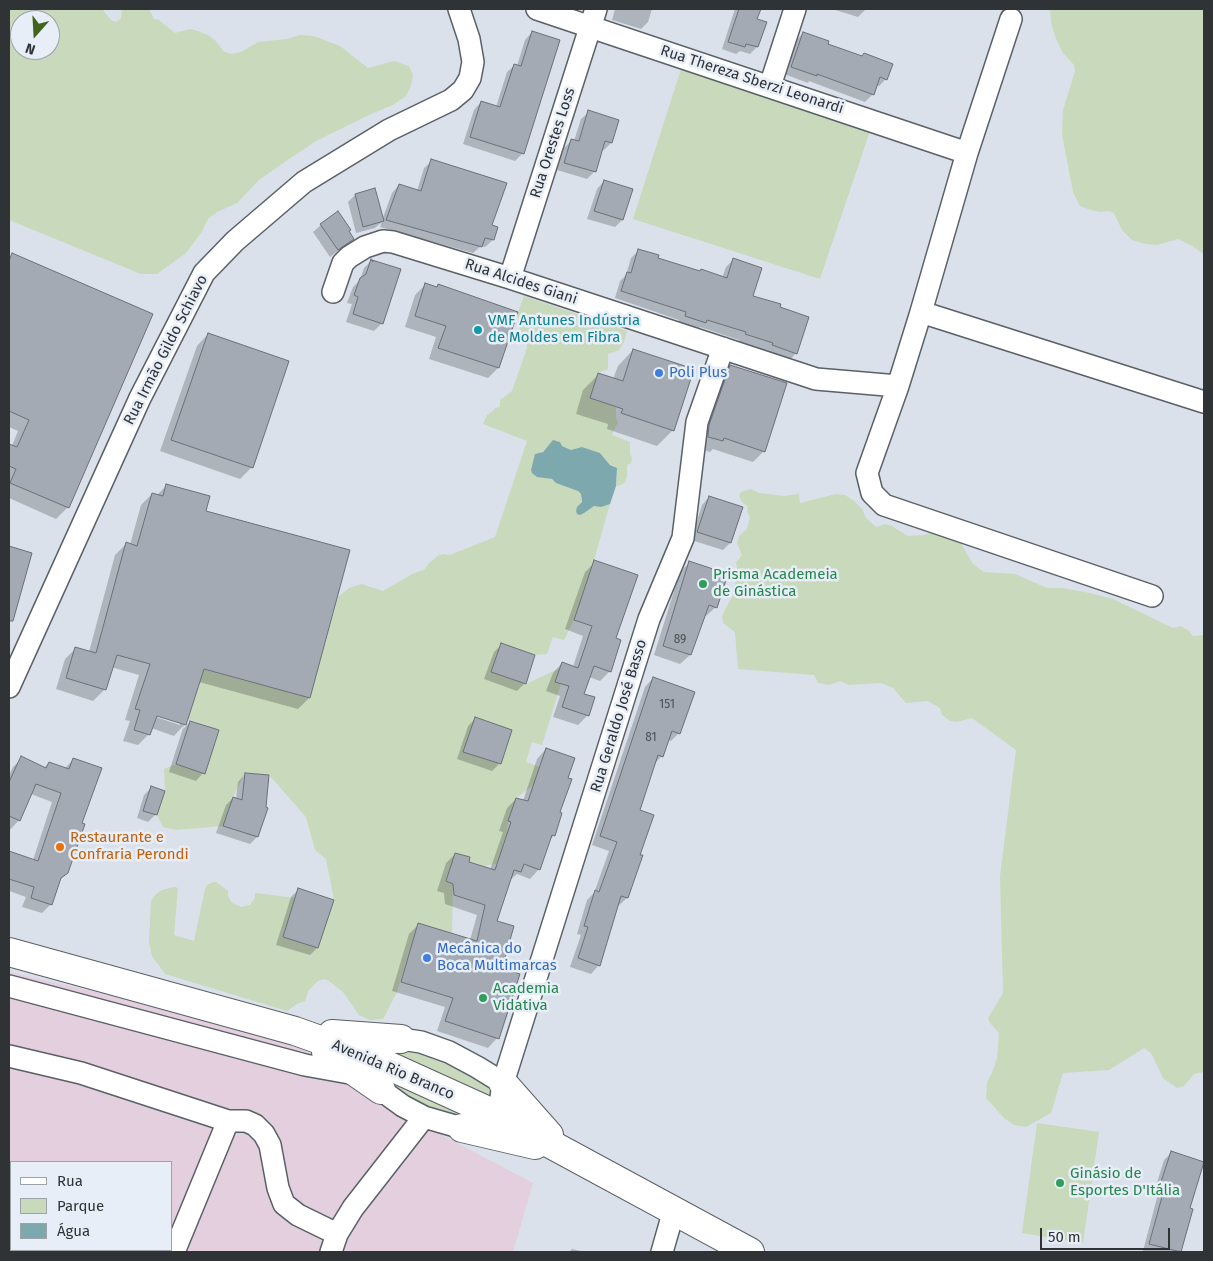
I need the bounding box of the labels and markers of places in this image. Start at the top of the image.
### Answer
place label: VMF Antunes Indústria de Moldes em Fibra [488,312,640,347]
marker: VMF Antunes Indústria de Moldes em Fibra [472,324,484,336]
place label: Poli Plus [669,364,727,382]
marker: Poli Plus [653,367,665,379]
place label: Prisma Academeia de Ginástica [713,566,838,601]
marker: Prisma Academeia de Ginástica [697,578,709,590]
place label: Restaurante e Confraria Perondi [70,829,189,864]
marker: Restaurante e Confraria Perondi [54,841,66,853]
place label: Mecânica do Boca Multimarcas [437,940,557,975]
marker: Mecânica do Boca Multimarcas [421,952,433,964]
place label: Academia Vidativa [493,980,559,1015]
marker: Academia Vidativa [477,992,489,1004]
place label: Ginásio de Esportes D'Itália [1070,1165,1180,1200]
marker: Ginásio de Esportes D'Itália [1054,1177,1066,1189]

